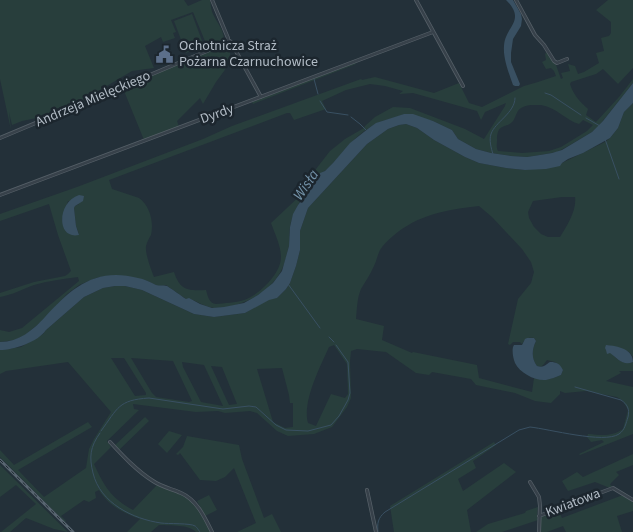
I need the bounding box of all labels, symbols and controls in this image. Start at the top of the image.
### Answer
place label: Ochotnicza Straż Pożarna Czarnuchowice [179,36,318,72]
public building icon: Ochotnicza Straż Pożarna Czarnuchowice [155,44,175,64]
street label: Andrzeja Mielęckiego [32,66,154,132]
street label: Dyrdy [198,99,237,129]
water label: Wisła [288,165,324,205]
street label: Kwiatowa [543,483,603,523]

